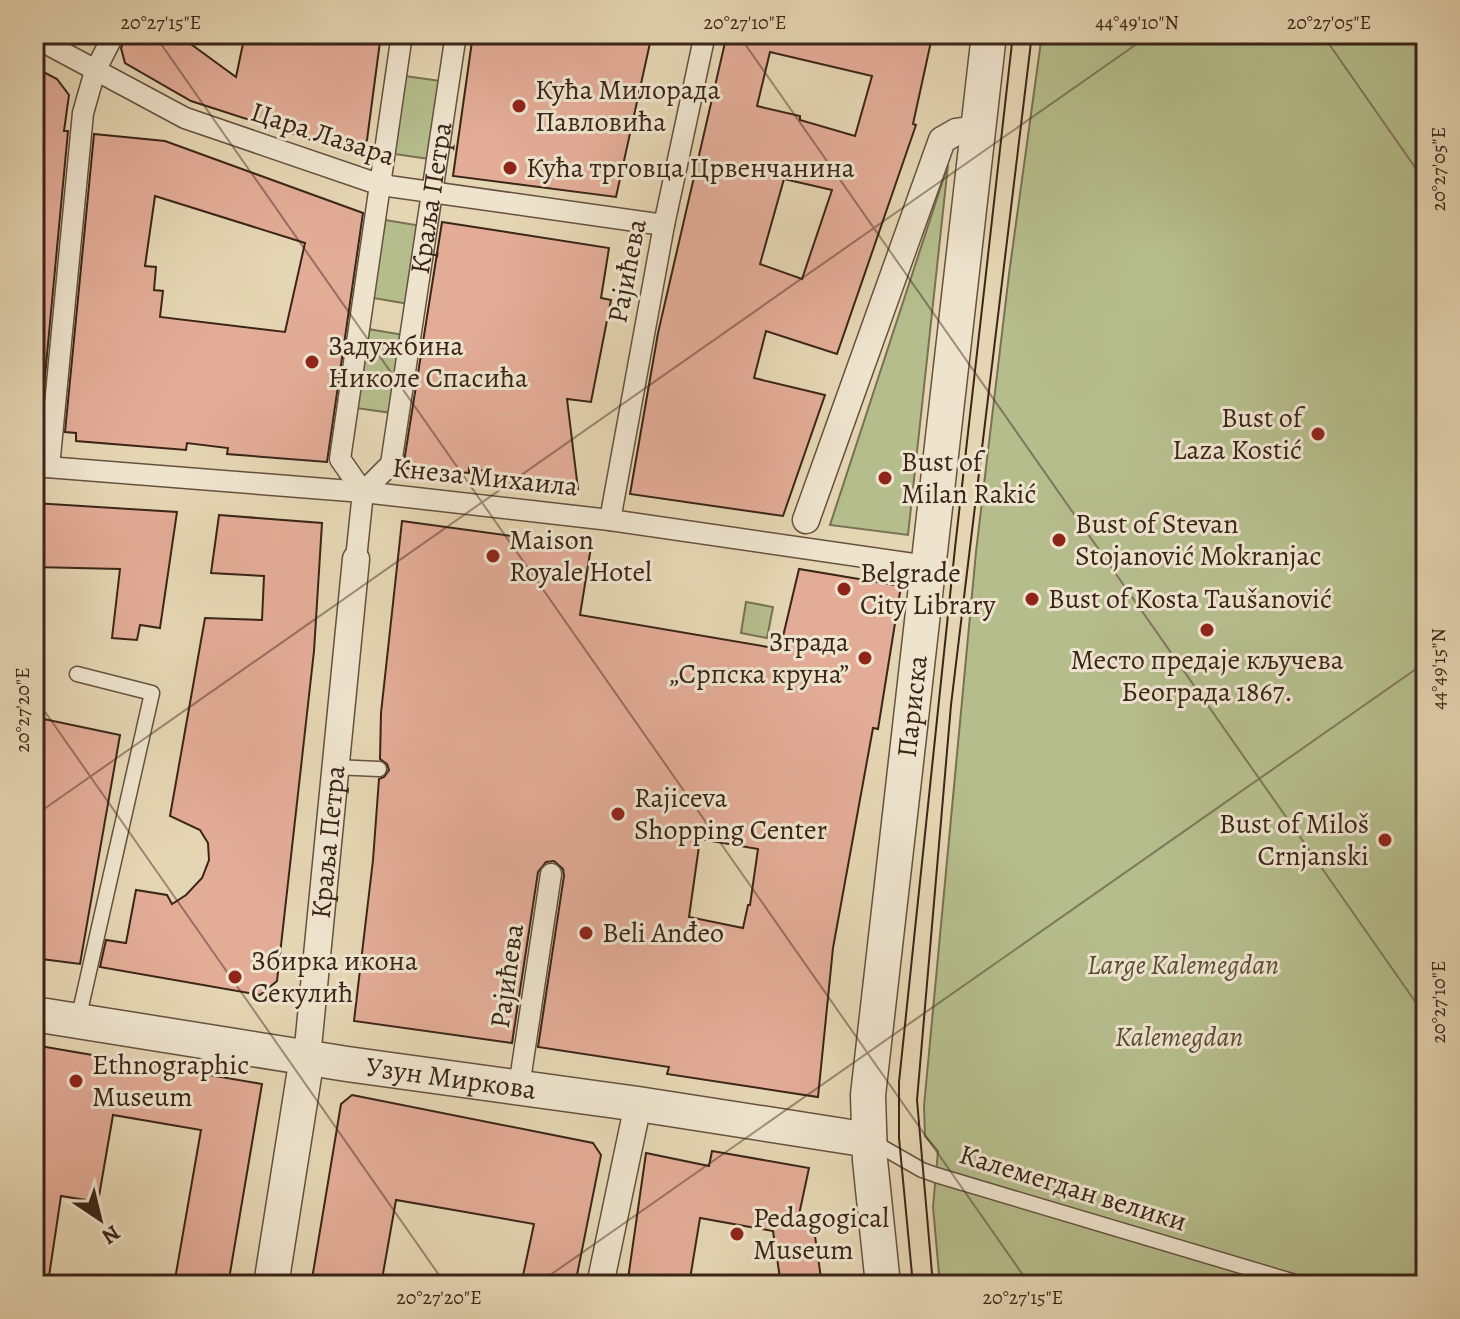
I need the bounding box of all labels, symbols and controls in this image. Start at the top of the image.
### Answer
text: 20°27'15"E [121,9,201,36]
text: 20°27'10"E [704,9,786,36]
text: 44°49'10"N [1095,9,1179,36]
text: 20°27'05"E [1287,9,1371,36]
place label: Кућа Милорада Павловића [535,71,720,141]
street label: Цара Лазара [246,93,400,175]
marker: Кућа Милорада Павловића [510,97,528,115]
street label: Краља Петра [401,119,461,277]
text: 20°27'05"E [1425,127,1452,211]
place label: Кућа трговца Црвенчанина [526,149,855,187]
marker: Кућа трговца Црвенчанина [501,159,519,177]
street label: Рајићева [598,216,656,326]
place label: Задужбина Николе Спасића [328,327,528,397]
marker: Задужбина Николе Спасића [303,353,321,371]
place label: Bust of Laza Kostić [1172,399,1306,469]
marker: Bust of Laza Kostić [1309,425,1327,443]
place label: Bust of Milan Rakić [901,443,1036,513]
street label: Кнеза Михаила [390,448,580,506]
marker: Bust of Milan Rakić [876,469,894,487]
place label: Bust of Stevan Stojanović Mokranjac [1075,505,1321,575]
place label: Maison Royale Hotel [509,521,652,591]
marker: Bust of Stevan Stojanović Mokranjac [1050,531,1068,549]
marker: Maison Royale Hotel [484,547,502,565]
place label: Belgrade City Library [860,554,996,624]
marker: Belgrade City Library [835,580,853,598]
place label: Bust of Kosta Taušanović [1048,580,1332,618]
marker: Bust of Kosta Taušanović [1023,590,1041,608]
marker: Место предаје кључева Београда 1867. [1198,621,1216,639]
place label: Зграда „Српска круна” [669,623,849,693]
text: 44°49'15"N [1425,628,1452,710]
place label: Место предаје кључева Београда 1867. [1070,641,1344,711]
marker: Зграда „Српска круна” [856,649,874,667]
street label: Париска [888,653,937,759]
text: 20°27'20"E [9,667,36,753]
street label: Краља Петра [302,764,355,920]
place label: Rajiceva Shopping Center [634,779,827,849]
marker: Rajiceva Shopping Center [609,805,627,823]
place label: Bust of Miloš Crnjanski [1219,805,1369,875]
marker: Bust of Miloš Crnjanski [1376,831,1394,849]
place label: Beli Anđeo [602,914,724,952]
street label: Рајићева [481,921,533,1031]
marker: Beli Anđeo [577,924,595,942]
place label: Збирка икона Секулић [251,942,418,1012]
park label: Large Kalemegdan [1087,946,1279,984]
text: 20°27'10"E [1425,961,1452,1043]
marker: Збирка икона Секулић [226,968,244,986]
park label: Kalemegdan [1115,1018,1243,1056]
place label: Ethnographic Museum [92,1046,249,1116]
street label: Узун Миркова [363,1048,539,1109]
marker: Ethnographic Museum [67,1072,85,1090]
street label: Калемегдан велики [954,1135,1192,1241]
north arrow [60,1179,140,1259]
place label: Pedagogical Museum [753,1199,889,1269]
text: N [96,1218,126,1251]
marker: Pedagogical Museum [728,1225,746,1243]
text: 20°27'20"E [396,1284,482,1311]
text: 20°27'15"E [983,1284,1063,1311]

